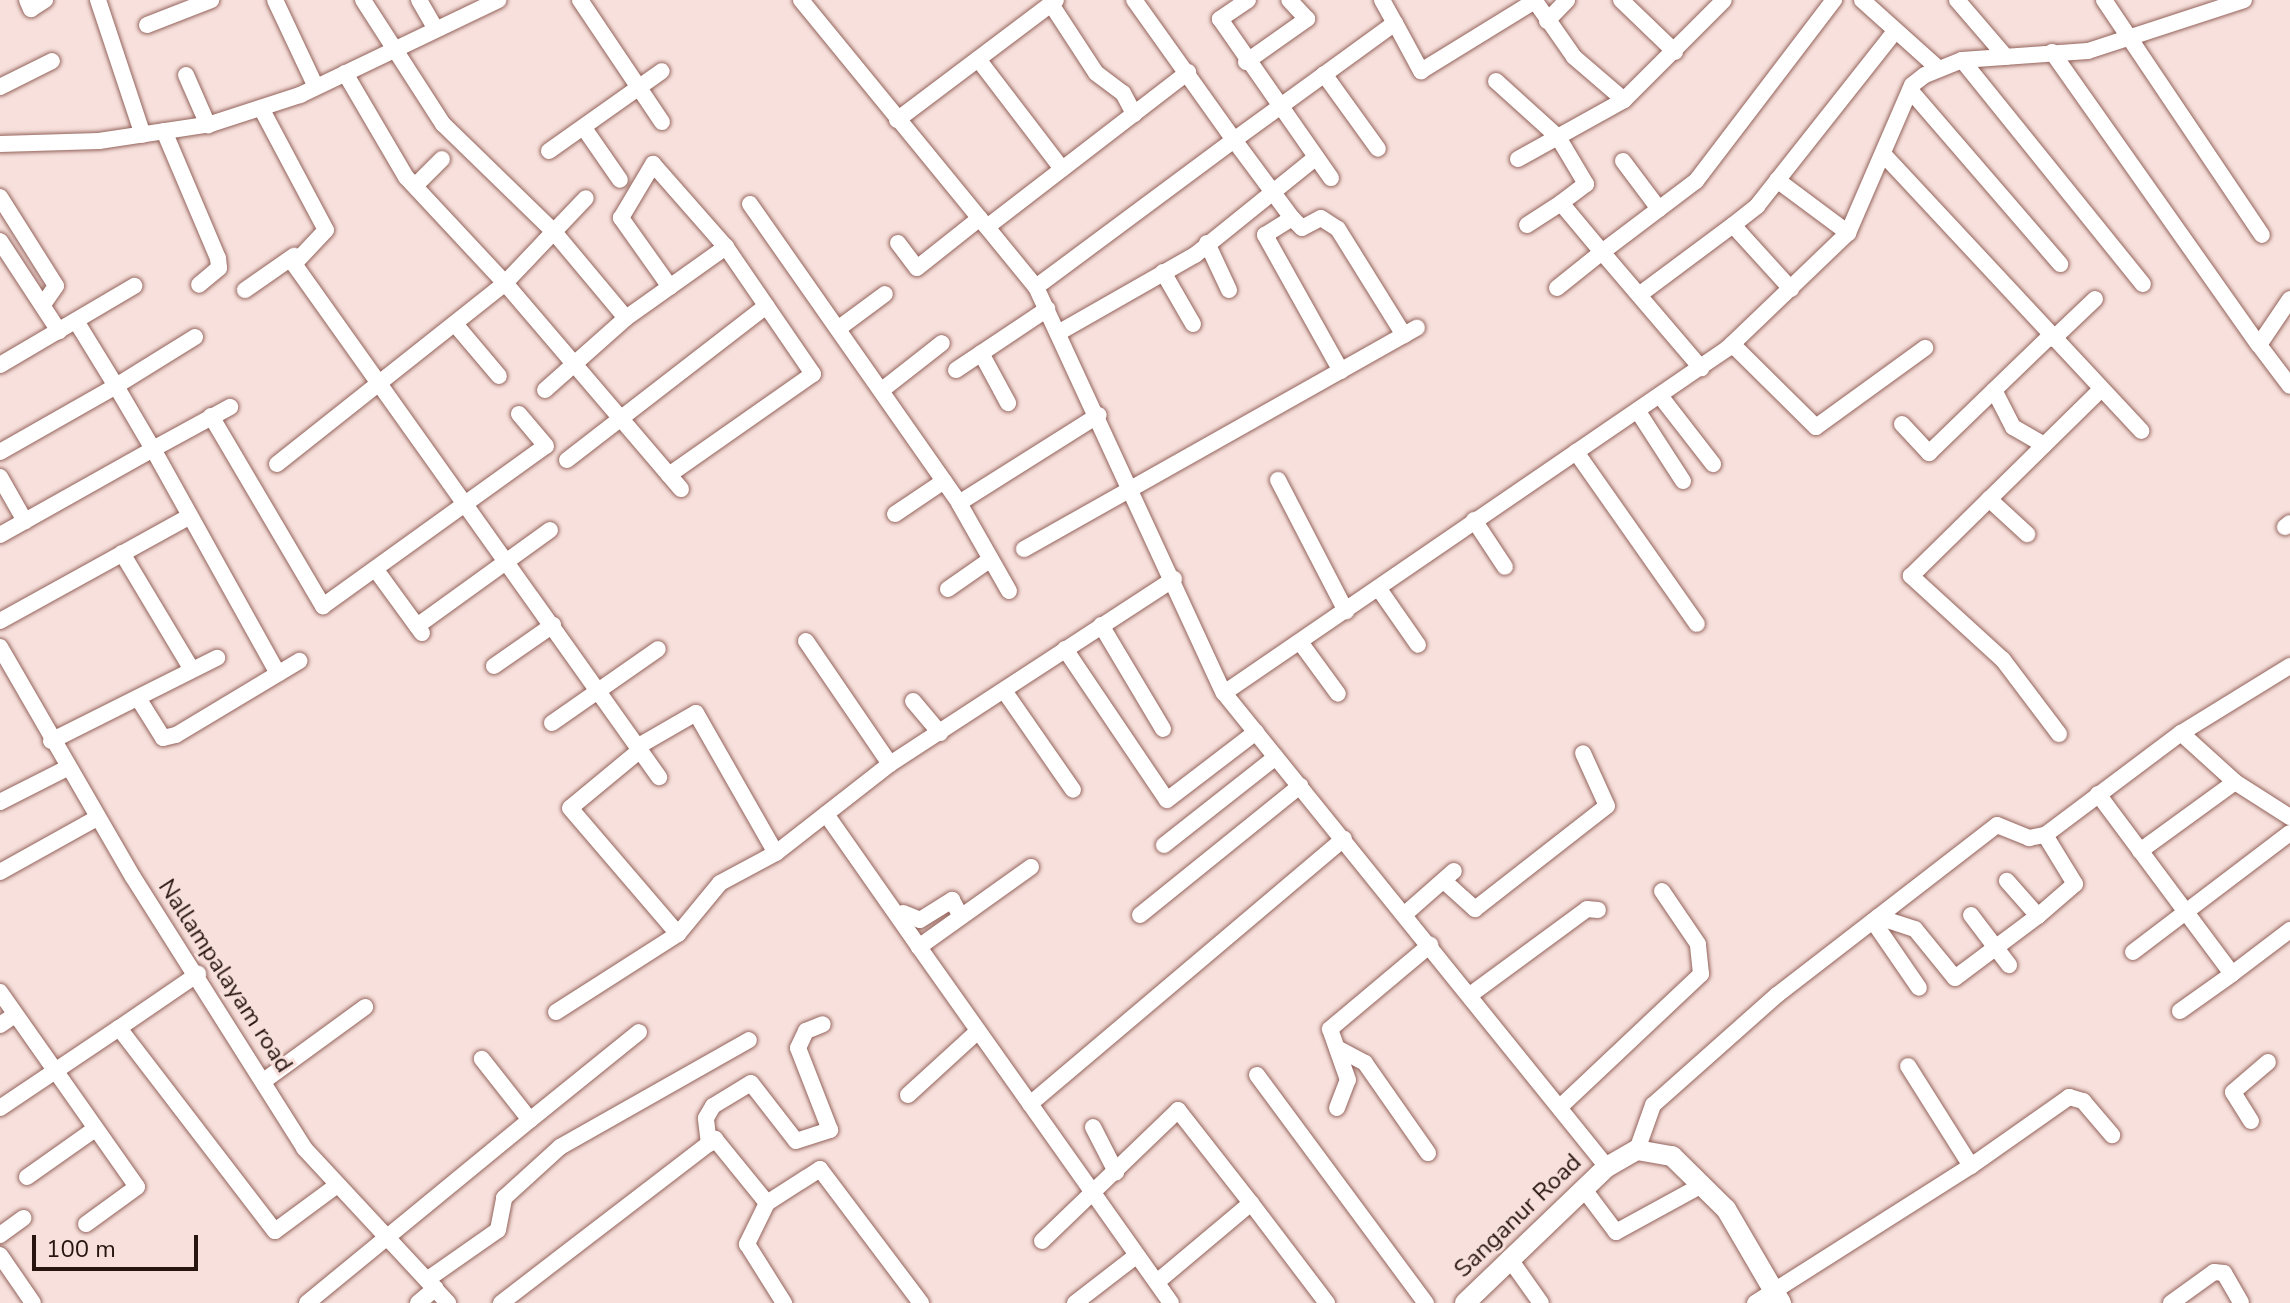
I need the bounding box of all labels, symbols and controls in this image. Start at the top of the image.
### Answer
street label: Nallampalayam road [152,874,298,1078]
street label: Sanganur Road [1448,1148,1588,1284]
scale bar [36,1219,202,1269]
text: 100 m [46,1233,116,1265]

